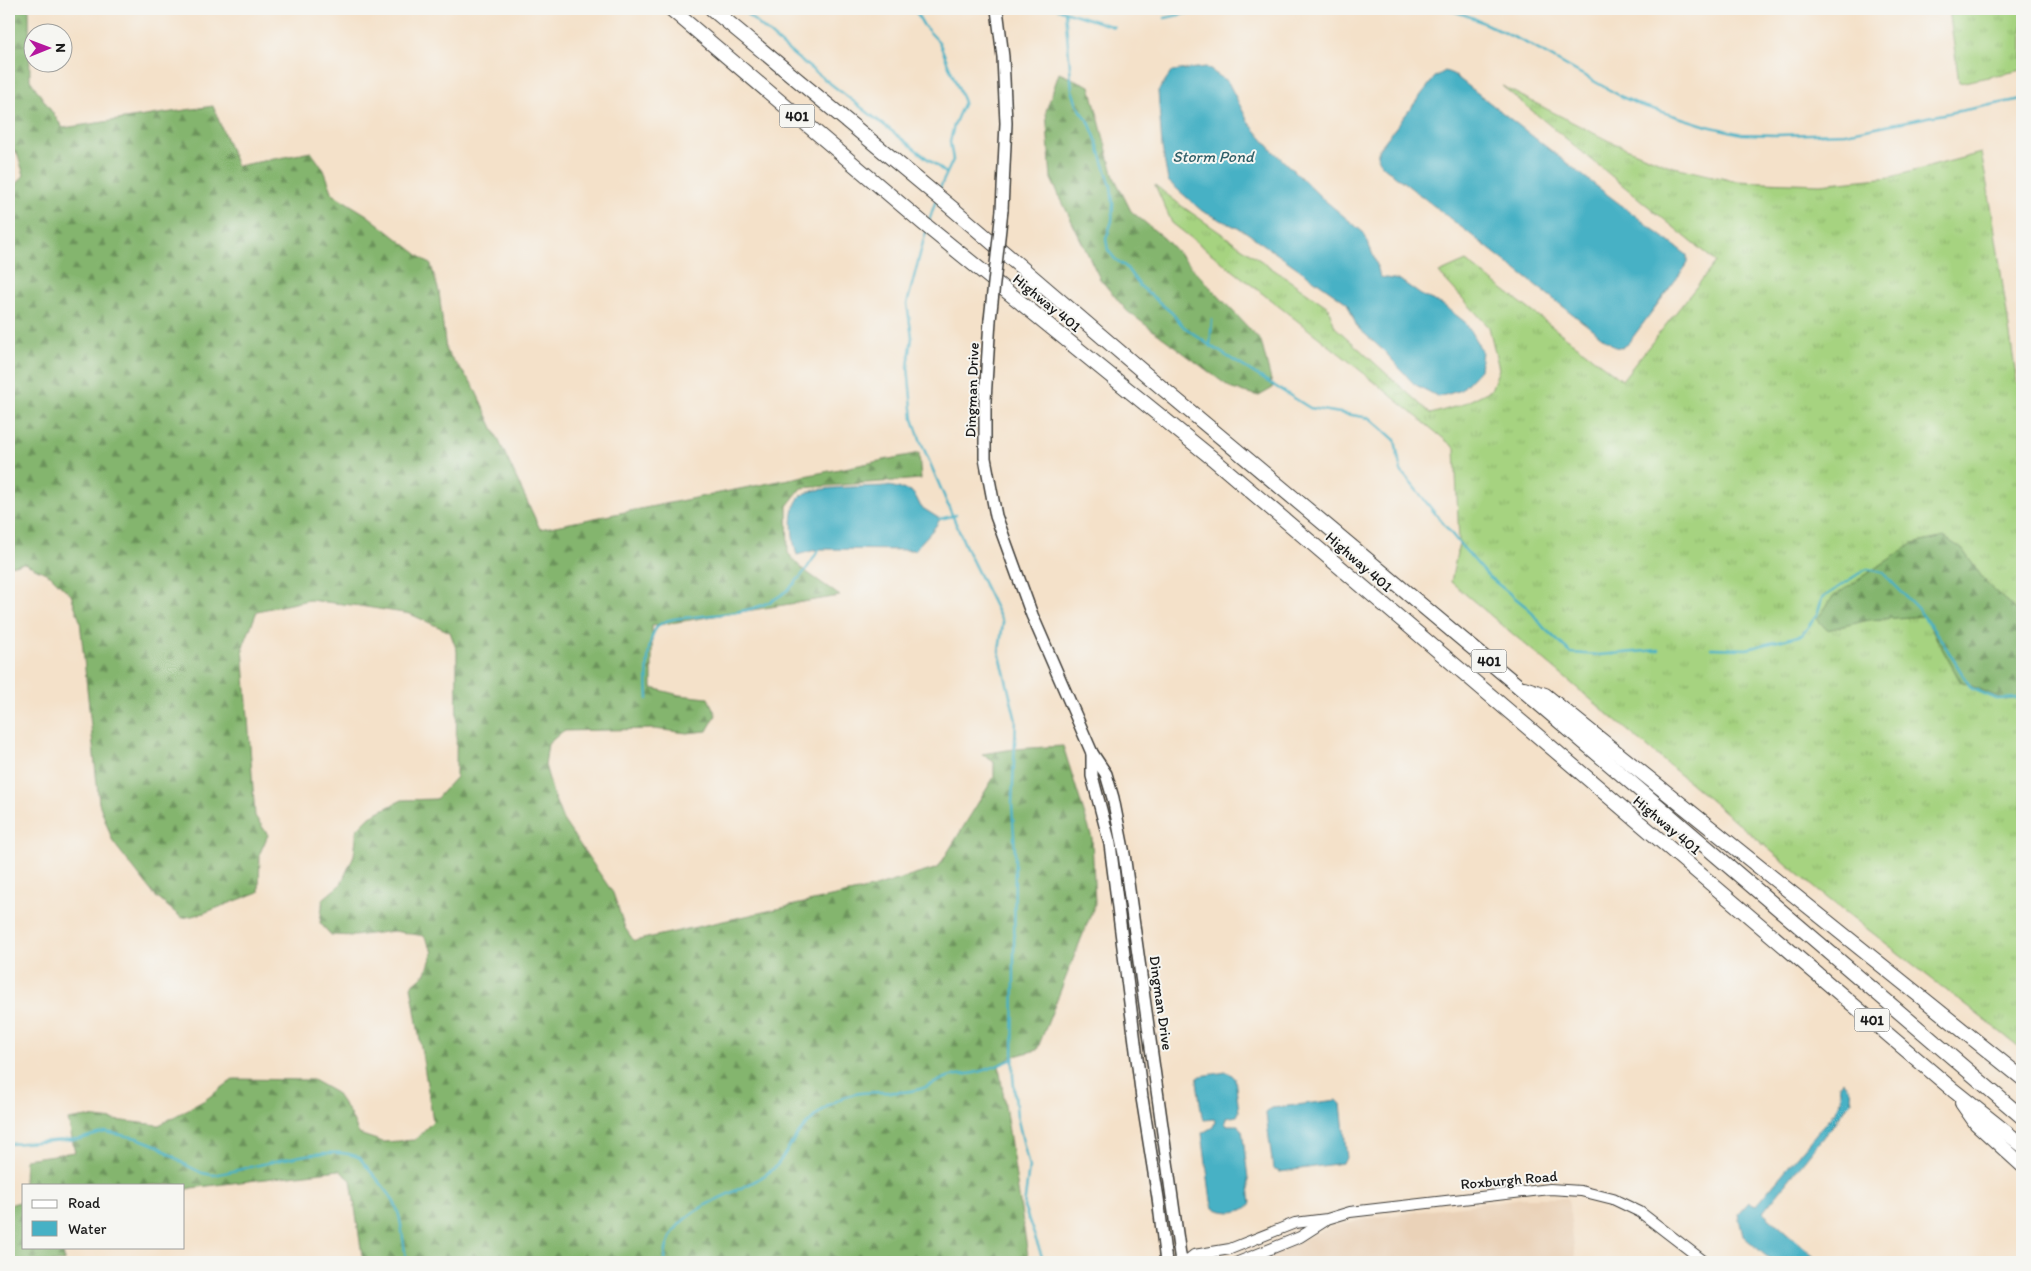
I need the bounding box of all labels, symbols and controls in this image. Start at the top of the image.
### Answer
north arrow [22,22,72,72]
text: N [52,43,69,53]
road number: 401 [780,104,814,128]
water label: Storm Pond [1172,147,1255,166]
street label: Highway 401 [1009,270,1085,336]
street label: Dingman Drive [961,342,983,438]
street label: Highway 401 [1322,528,1396,596]
road number: 401 [1472,649,1506,672]
street label: Highway 401 [1629,791,1705,859]
street label: Dingman Drive [1145,955,1177,1051]
road number: 401 [1854,1008,1890,1032]
street label: Roxburgh Road [1460,1167,1558,1193]
legend [22,1184,185,1248]
text: Road [68,1194,101,1212]
text: Water [68,1220,107,1238]

